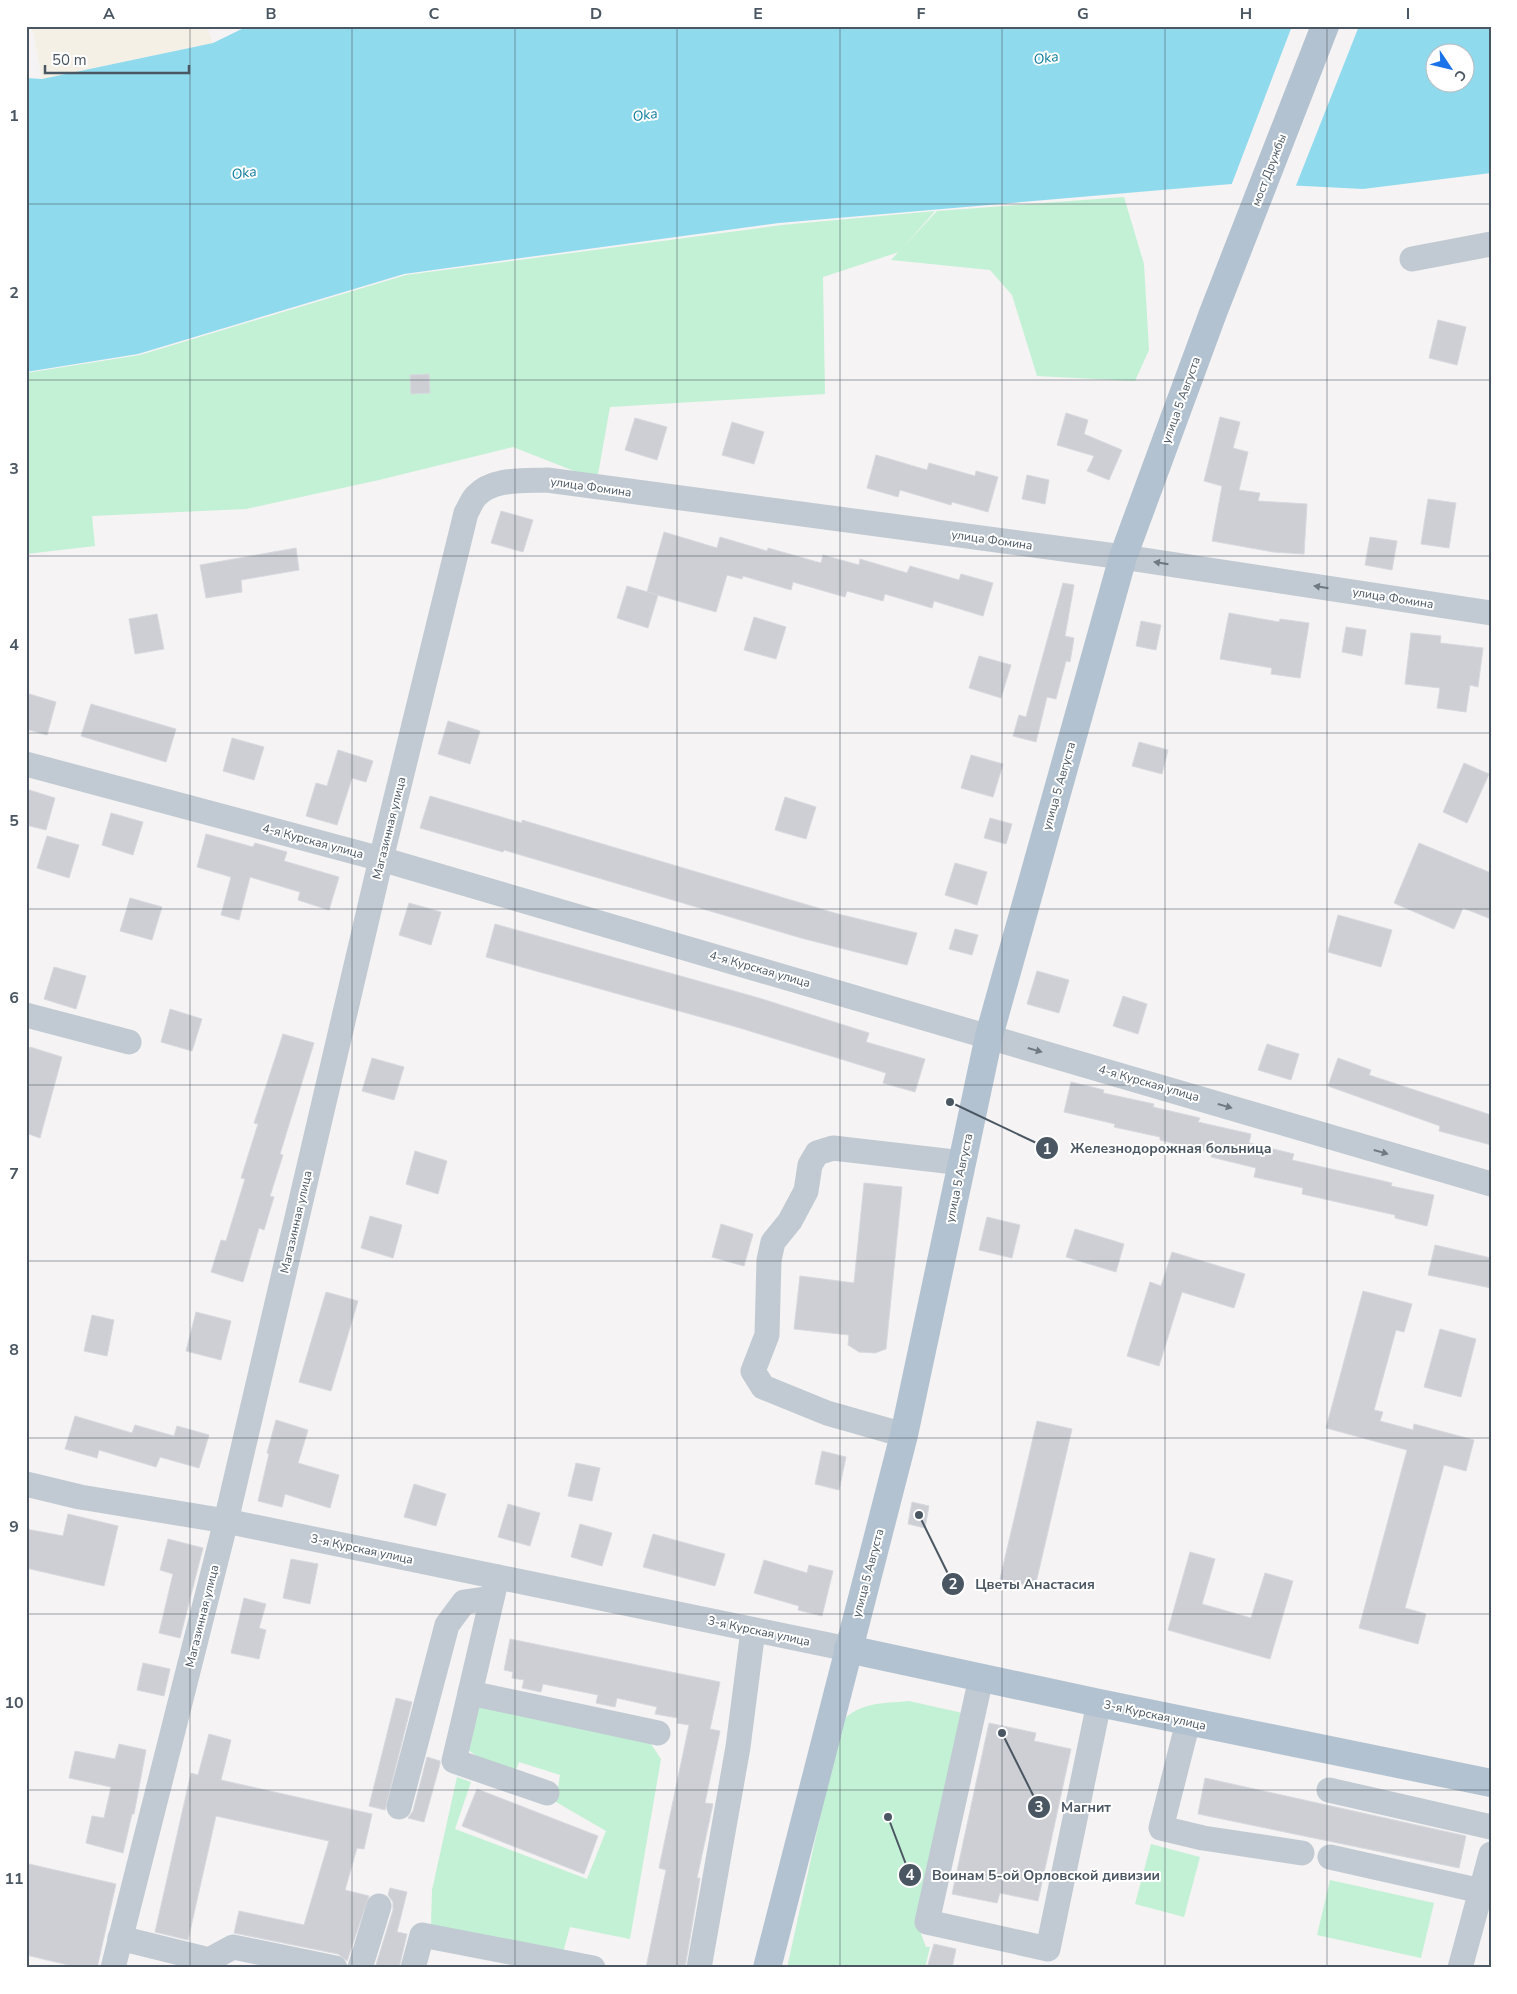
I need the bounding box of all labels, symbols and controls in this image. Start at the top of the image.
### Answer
text: A [103,3,115,25]
text: B [265,3,277,25]
text: C [429,3,440,25]
text: D [590,3,602,25]
text: E [753,3,763,25]
text: F [917,3,926,25]
text: G [1077,3,1089,25]
text: H [1240,3,1252,25]
text: I [1406,3,1410,25]
scale bar [45,42,189,74]
north arrow [1424,42,1474,92]
water label: Oka [1032,47,1060,69]
text: 50 m [52,50,87,70]
text: С [1449,66,1471,85]
water label: Oka [631,104,659,126]
text: 1 [9,105,19,127]
street label: мост Дружбы [1248,131,1290,209]
water label: Oka [230,162,258,184]
text: 2 [9,282,19,304]
street label: улица 5 Августа [1158,354,1204,446]
text: 3 [9,458,19,480]
street label: улица Фомина [549,473,633,501]
street label: улица Фомина [950,526,1034,554]
one-way arrow [1152,559,1168,567]
one-way arrow [1313,583,1329,591]
street label: улица Фомина [1351,584,1435,612]
text: 4 [9,634,19,656]
street label: улица 5 Августа [1039,740,1079,832]
street label: Магазинная улица [369,775,409,881]
text: 5 [9,810,19,832]
street label: 4-я Курская улица [261,820,365,862]
street label: 4-я Курская улица [708,947,812,991]
text: 6 [9,987,19,1009]
one-way arrow [1028,1046,1043,1054]
street label: 4-я Курская улица [1097,1061,1201,1105]
one-way arrow [1217,1102,1232,1110]
street label: улица 5 Августа [942,1132,976,1224]
callout: Железнодорожная больница [1035,1134,1281,1163]
text: 1 [1042,1139,1052,1159]
text: Железнодорожная больница [1070,1139,1272,1158]
one-way arrow [1373,1148,1388,1156]
text: 7 [9,1163,19,1185]
street label: Магазинная улица [276,1169,316,1275]
text: 8 [9,1339,19,1361]
text: 9 [9,1516,19,1538]
street label: улица 5 Августа [848,1527,888,1619]
street label: 3-я Курская улица [309,1530,415,1568]
street label: Магазинная улица [182,1563,222,1669]
callout: Цветы Анастасия [940,1569,1105,1598]
text: 2 [948,1574,958,1594]
text: Цветы Анастасия [975,1575,1095,1594]
street label: 3-я Курская улица [706,1612,812,1650]
text: 10 [4,1692,24,1714]
street label: 3-я Курская улица [1102,1696,1208,1734]
callout: Магнит [1026,1792,1121,1821]
text: 3 [1034,1797,1044,1817]
text: Магнит [1061,1798,1111,1817]
callout: Воинам 5-ой Орловской дивизии [897,1860,1170,1889]
text: 4 [905,1865,915,1885]
text: Воинам 5-ой Орловской дивизии [932,1866,1160,1885]
text: 11 [4,1868,24,1890]

